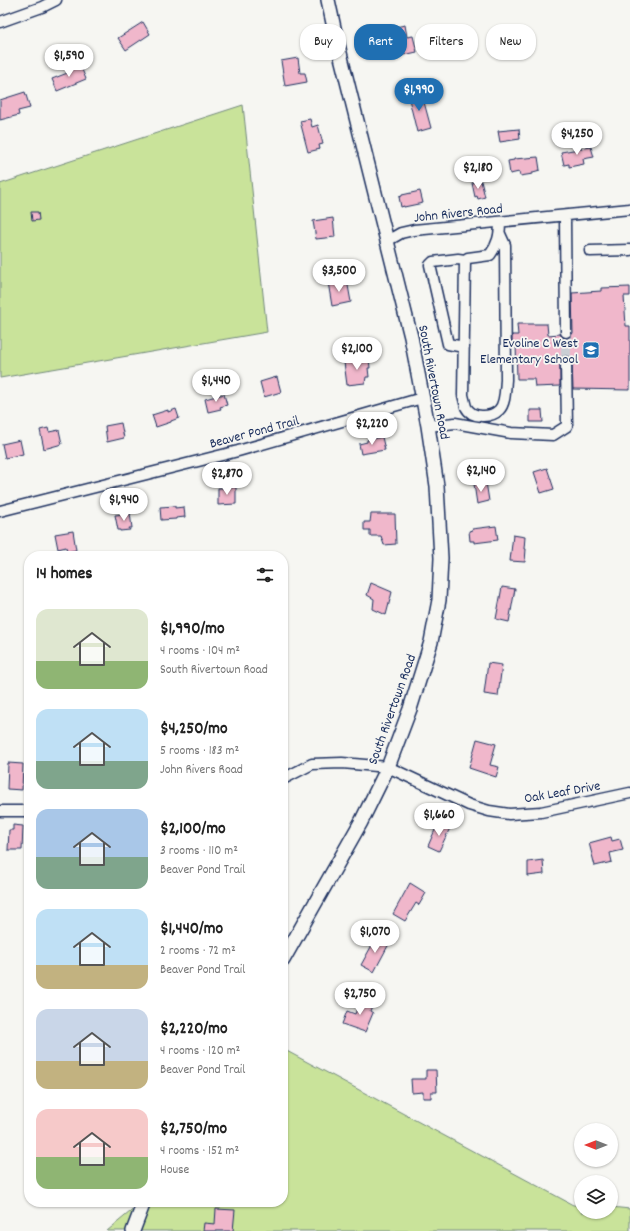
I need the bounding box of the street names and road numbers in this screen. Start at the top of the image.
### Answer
street label: John Rivers Road [413,199,504,229]
street label: South Rivertown Road [412,324,454,441]
street label: Beaver Pond Trail [208,411,302,454]
street label: South Rivertown Road [364,652,422,768]
street label: Oak Leaf Drive [523,776,602,810]

